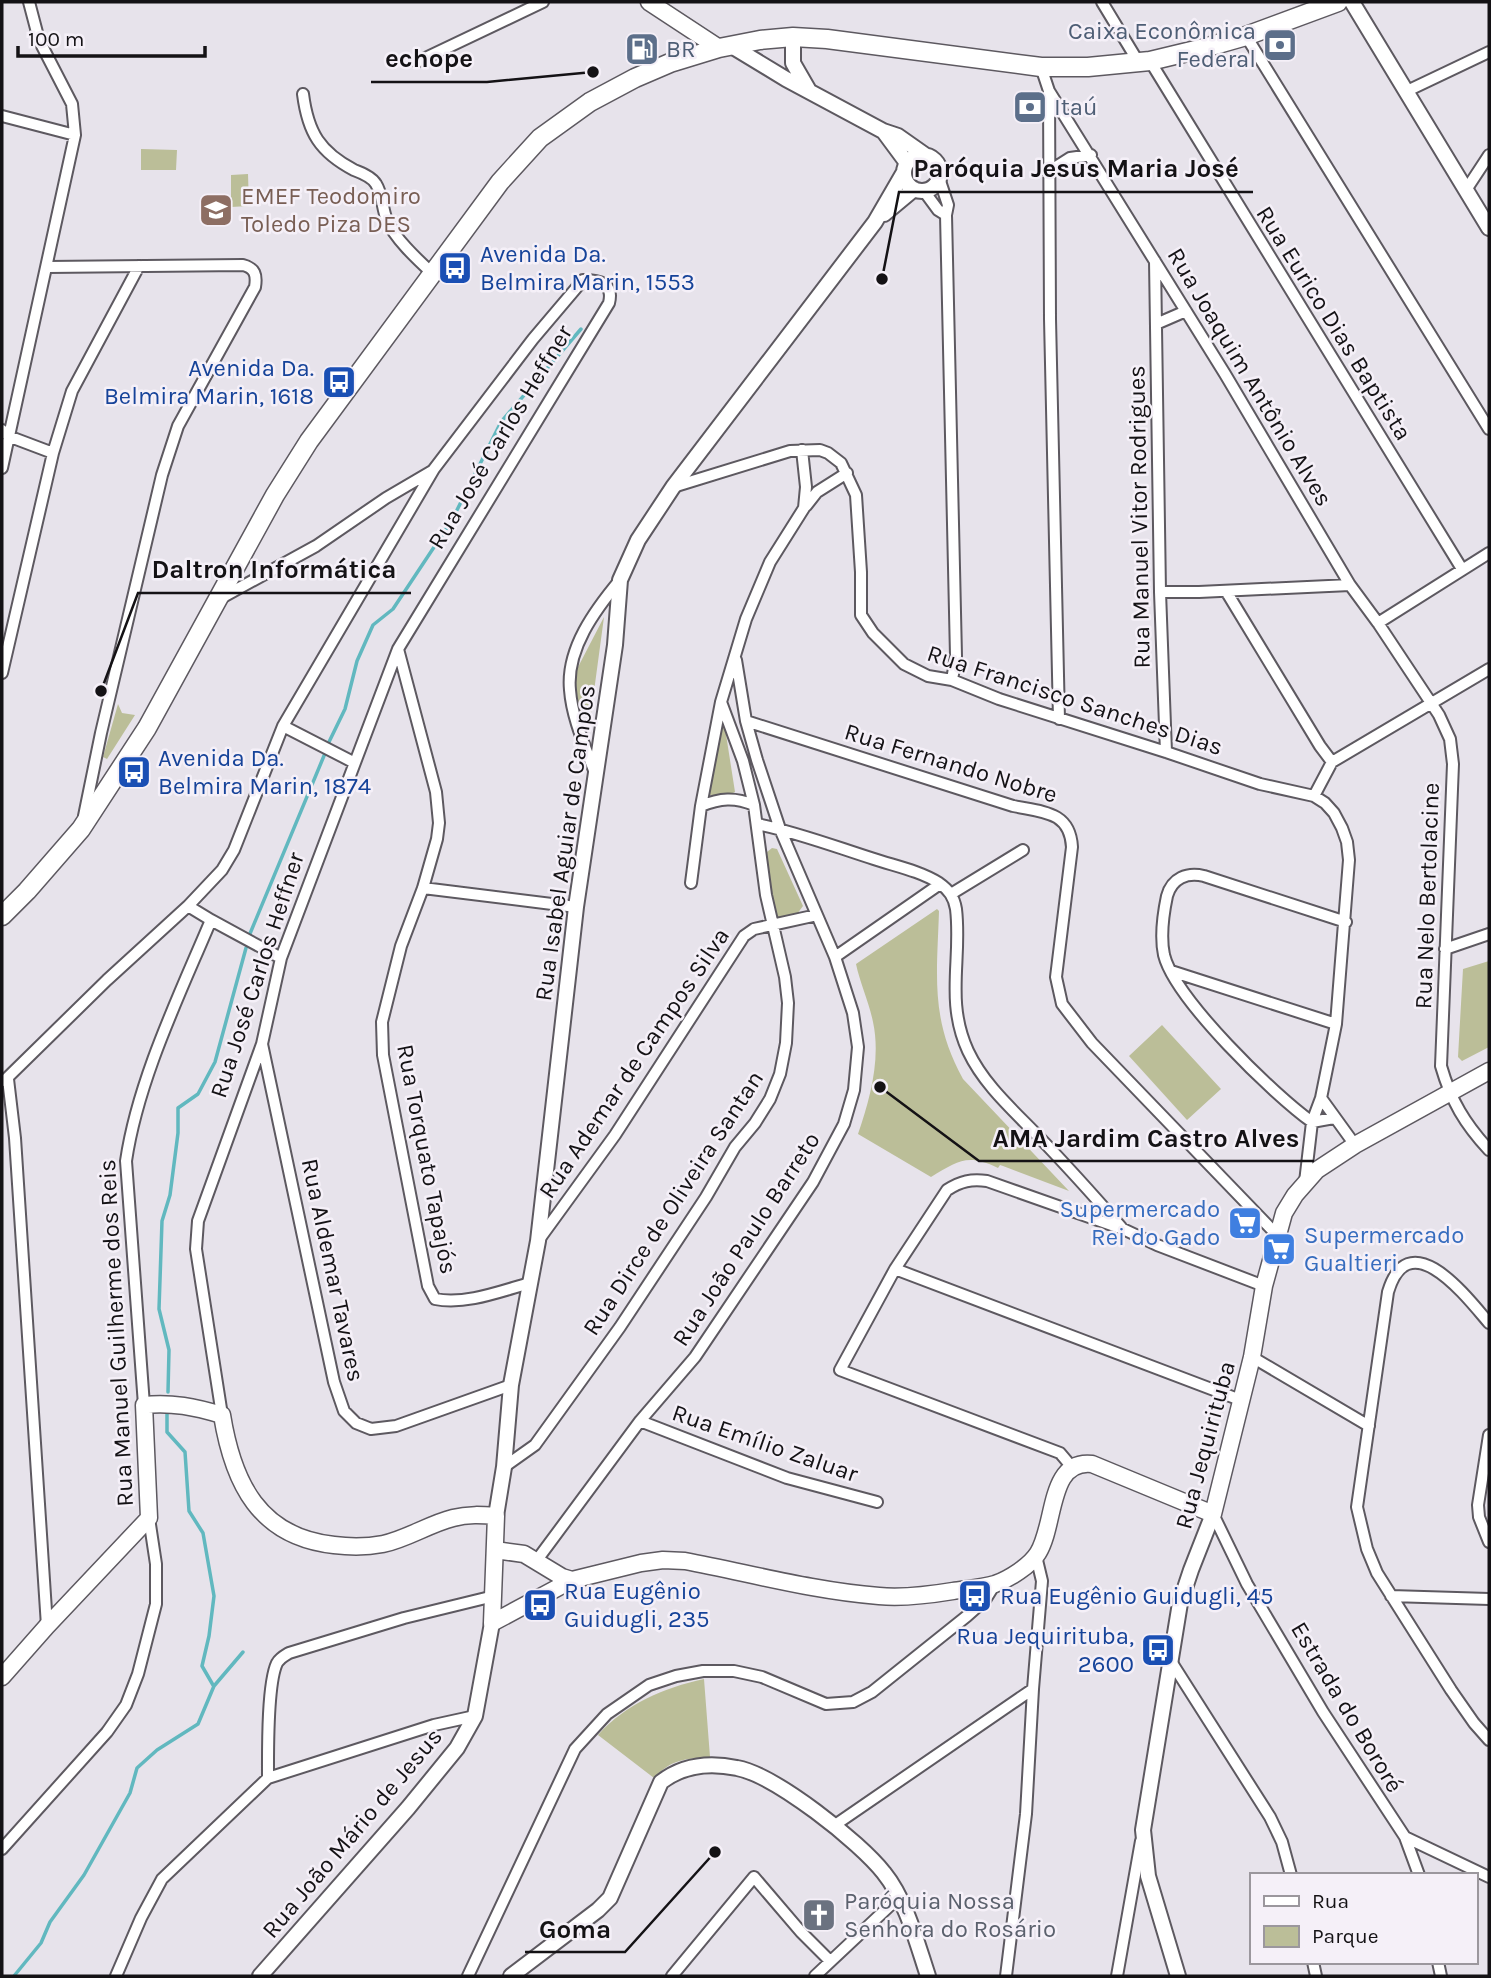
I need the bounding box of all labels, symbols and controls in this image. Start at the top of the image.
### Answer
scale bar [18,14,205,58]
place label: Caixa Econômica Federal [1068,17,1256,73]
bank icon: Caixa Econômica Federal [1261,26,1299,64]
text: 100 m [28,27,85,51]
fuel station icon: BR [623,30,661,68]
callout: echope [371,35,487,82]
place label: BR [666,35,696,63]
text: echope [385,43,473,74]
bank icon: Itaú [1011,88,1049,126]
place label: Itaú [1054,93,1098,121]
callout: Paróquia Jesus Maria José [899,145,1253,192]
text: Paróquia Jesus Maria José [913,153,1239,184]
place label: EMEF Teodomiro Toledo Piza DES [241,182,421,238]
school or university icon: EMEF Teodomiro Toledo Piza DES [197,191,235,229]
street label: Rua Eurico Dias Baptista [1250,201,1418,445]
place label: Avenida Da. Belmira Marin, 1553 [480,240,695,296]
street label: Rua Joaquim Antônio Alves [1162,243,1338,511]
bus stop icon: Avenida Da. Belmira Marin, 1553 [436,249,474,287]
street label: Rua José Carlos Heffner [422,320,578,554]
place label: Avenida Da. Belmira Marin, 1618 [104,354,314,410]
bus stop icon: Avenida Da. Belmira Marin, 1618 [320,363,358,401]
street label: Rua Manuel Vitor Rodrigues [1122,365,1156,669]
callout: Daltron Informática [138,546,411,593]
text: Daltron Informática [151,554,397,585]
street label: Rua Francisco Sanches Dias [924,639,1226,761]
street label: Rua Isabel Aguiar de Campos [529,683,601,1003]
street label: Rua Fernando Nobre [841,717,1061,809]
place label: Avenida Da. Belmira Marin, 1874 [158,744,371,800]
bus stop icon: Avenida Da. Belmira Marin, 1874 [115,753,153,791]
street label: Rua Nelo Bertolacine [1409,782,1445,1010]
street label: Rua José Carlos Heffner [204,848,310,1101]
street label: Rua Ademar de Campos Silva [533,922,735,1204]
street label: Rua Torquato Tapajós [391,1042,463,1276]
street label: Rua Dirce de Oliveira Santan [577,1065,769,1341]
callout: AMA Jardim Castro Alves [979,1114,1314,1161]
text: AMA Jardim Castro Alves [993,1123,1299,1154]
street label: Rua João Paulo Barreto [666,1127,826,1351]
street label: Rua Aldemar Tavares [296,1156,370,1384]
street label: Rua Manuel Guilherme dos Reis [93,1159,139,1507]
place label: Supermercado Rei do Gado [1060,1195,1220,1251]
supermarket icon: Supermercado Rei do Gado [1226,1204,1264,1242]
place label: Supermercado Gualtieri [1304,1221,1464,1277]
supermarket icon: Supermercado Gualtieri [1260,1230,1298,1268]
street label: Rua Jequirituba [1169,1358,1241,1532]
street label: Rua Emílio Zaluar [668,1398,862,1488]
place label: Rua Eugênio Guidugli, 235 [564,1577,710,1633]
bus stop icon: Rua Eugênio Guidugli, 45 [956,1577,994,1615]
place label: Rua Eugênio Guidugli, 45 [1000,1582,1273,1610]
bus stop icon: Rua Eugênio Guidugli, 235 [521,1586,559,1624]
street label: Estrada do Bororé [1285,1617,1409,1797]
place label: Rua Jequirituba, 2600 [956,1622,1134,1678]
bus stop icon: Rua Jequirituba, 2600 [1139,1631,1177,1669]
street label: Rua João Mário de Jesus [256,1722,448,1944]
legend [1250,1873,1477,1964]
place label: Paróquia Nossa Senhora do Rosário [844,1887,1056,1943]
text: Rua [1312,1889,1349,1913]
church icon: Paróquia Nossa Senhora do Rosário [800,1896,838,1934]
callout: Goma [525,1905,625,1952]
text: Goma [539,1914,611,1945]
text: Parque [1312,1924,1379,1948]

